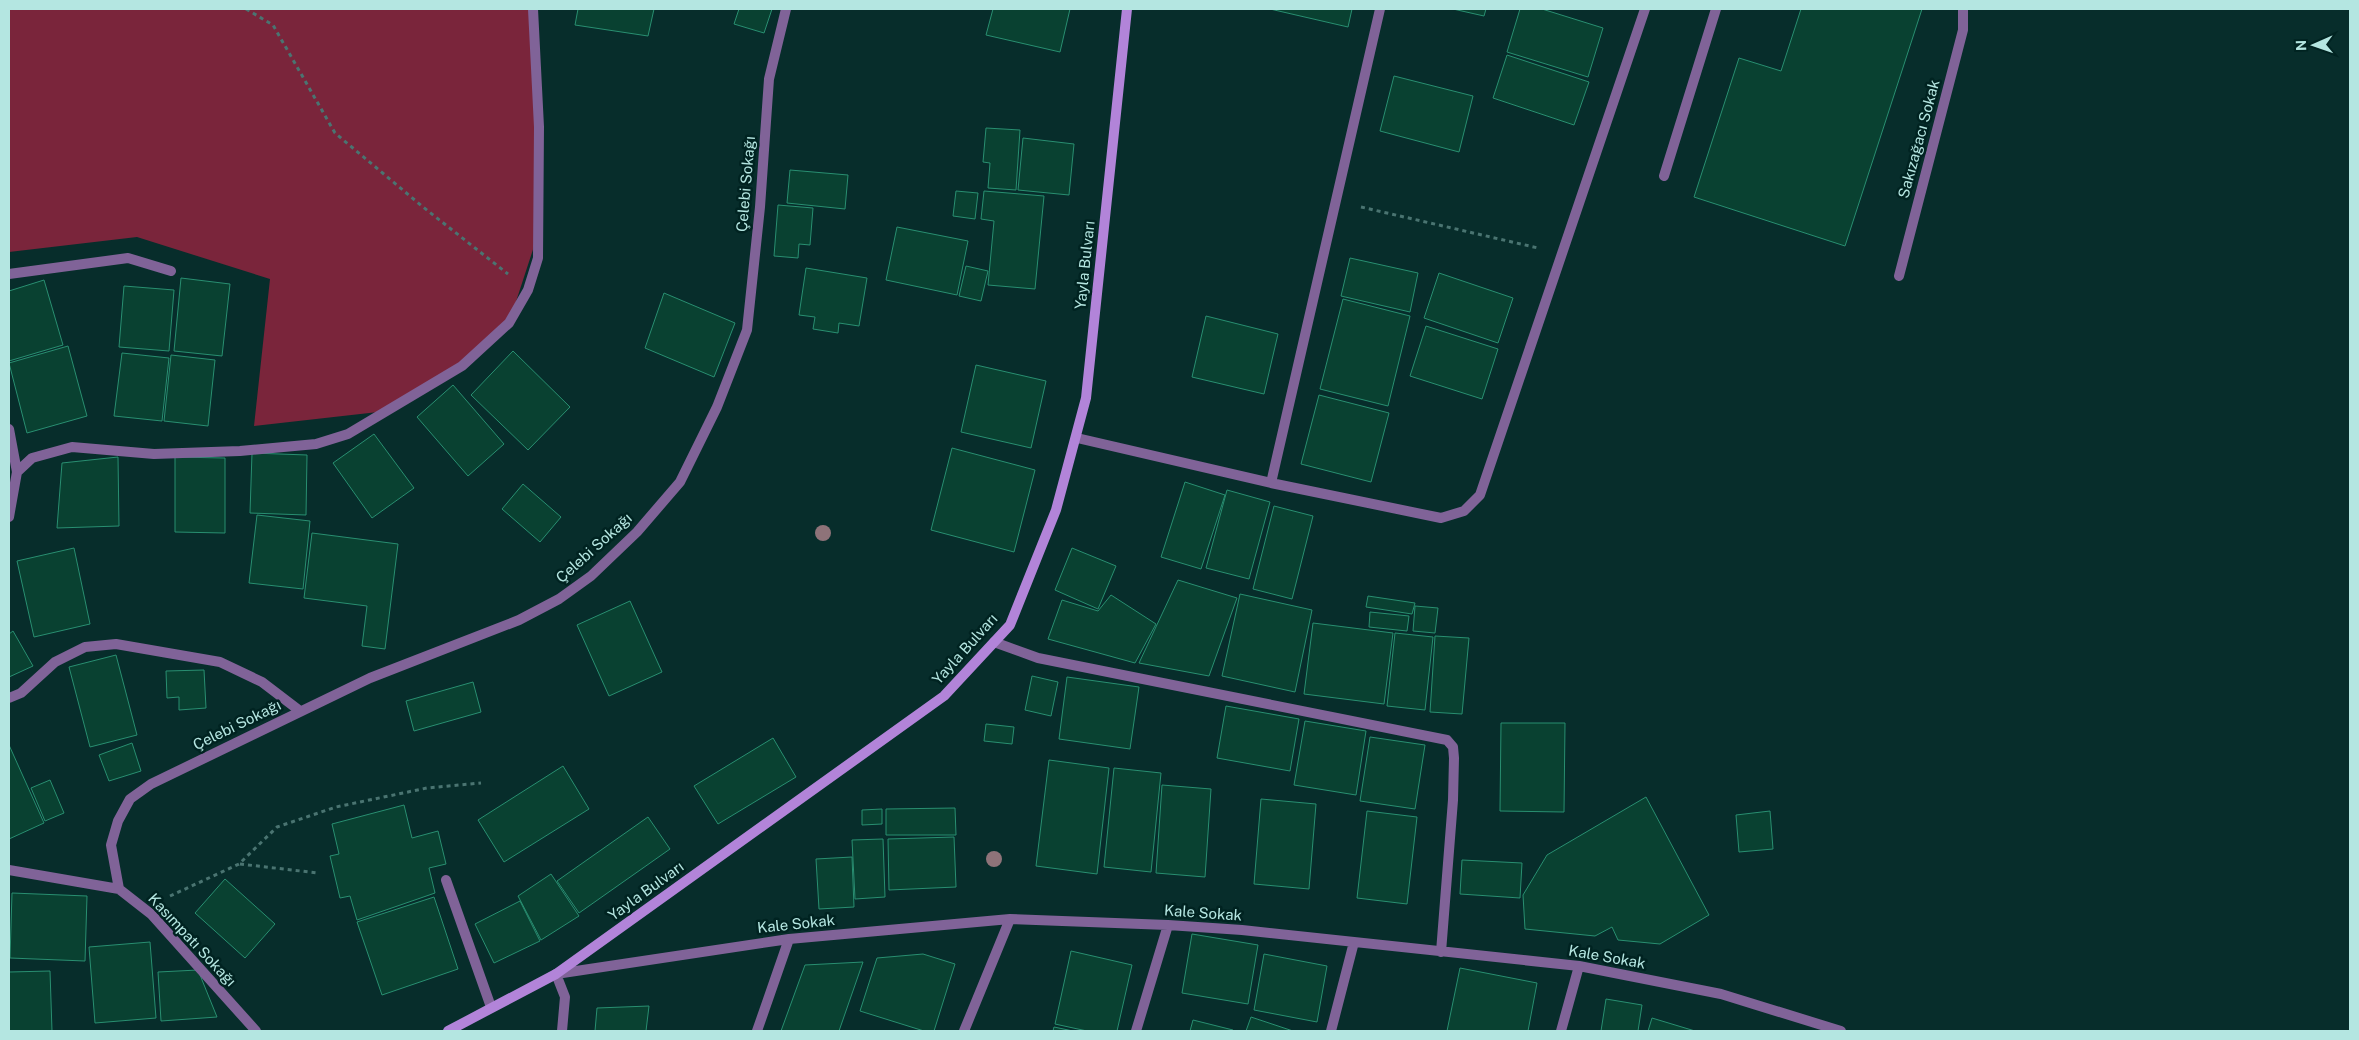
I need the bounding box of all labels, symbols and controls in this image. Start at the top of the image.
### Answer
north arrow [2289,20,2339,70]
text: N [2293,40,2309,51]
street label: Sakızağacı Sokak [1895,78,1943,200]
street label: Çelebi Sokağı [733,135,758,232]
street label: Yayla Bulvarı [1071,220,1098,310]
street label: Çelebi Sokağı [552,509,635,586]
street label: Yayla Bulvarı [929,610,1001,687]
street label: Çelebi Sokağı [190,696,284,753]
street label: Yayla Bulvarı [605,858,687,924]
street label: Kasımpatı Sokağı [145,890,240,990]
street label: Kale Sokak [1163,901,1243,924]
street label: Kale Sokak [756,911,836,936]
street label: Kale Sokak [1567,941,1647,972]

